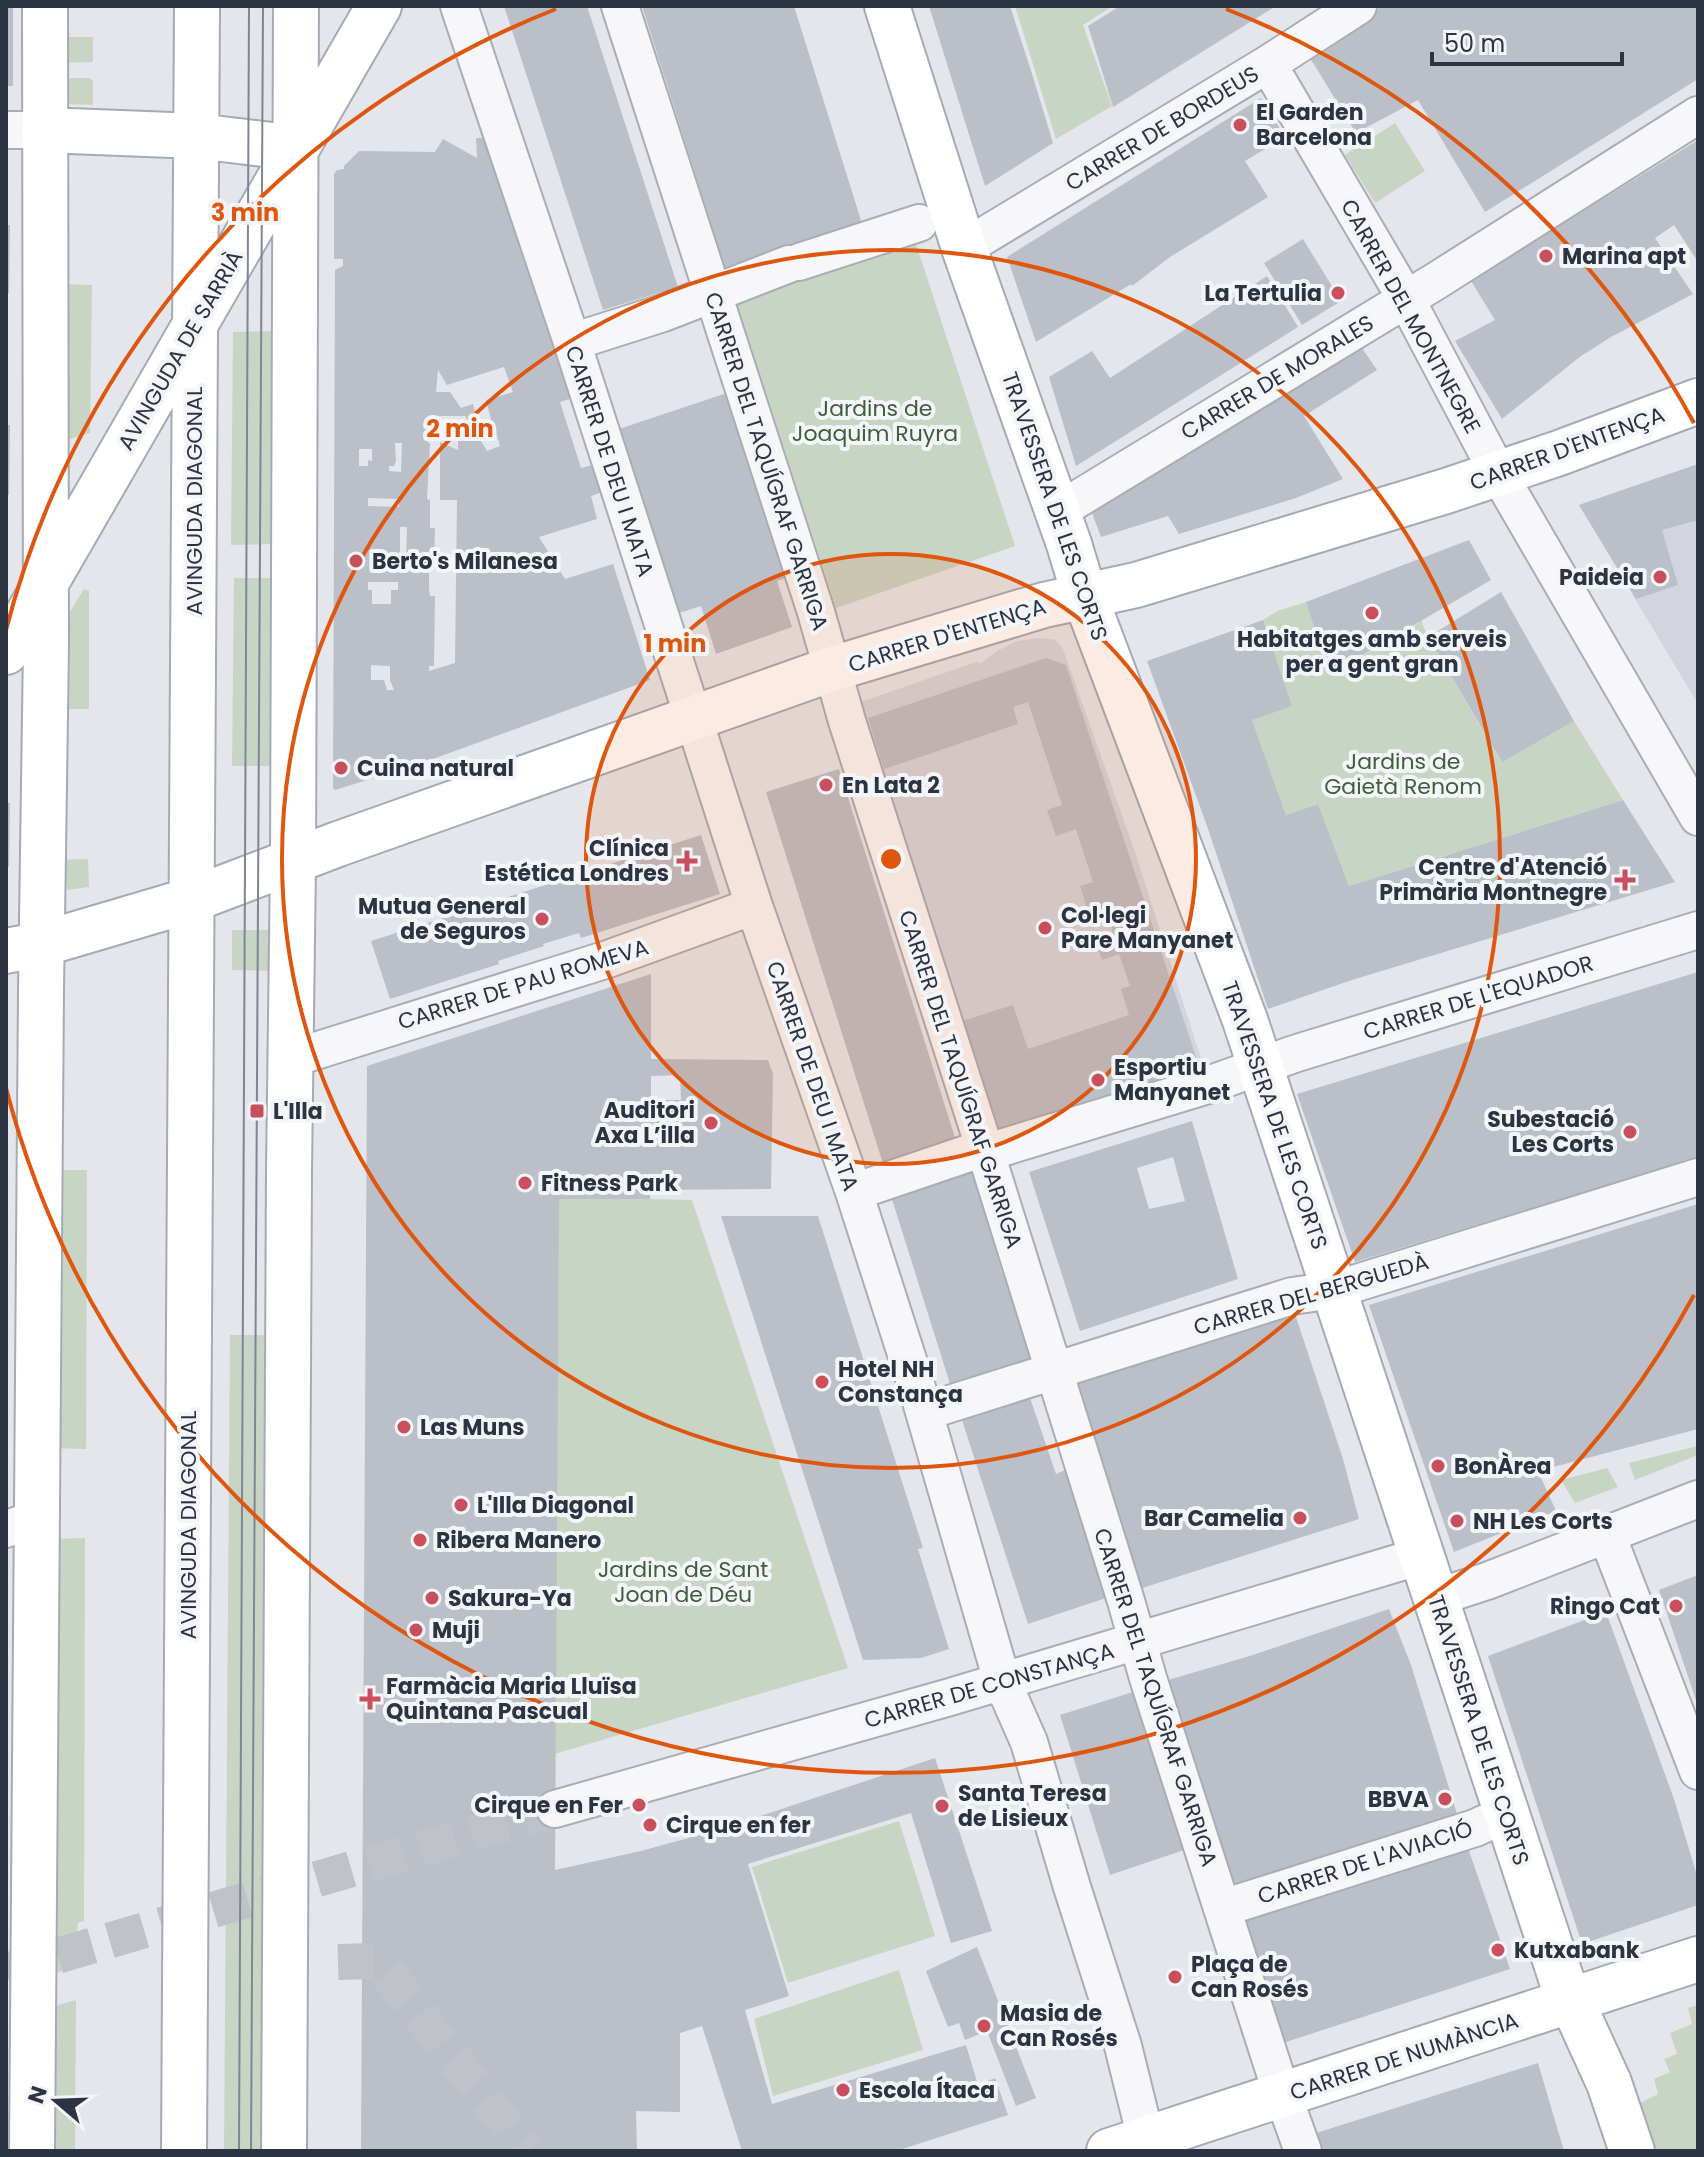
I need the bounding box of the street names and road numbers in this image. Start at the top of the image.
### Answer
street label: CARRER DE BORDEUS [1060,58,1265,199]
street label: CARRER DEL MONTNEGRE [1333,194,1488,439]
street label: AVINGUDA DE SARRIÀ [110,244,251,456]
street label: CARRER DEL TAQUÍGRAF GARRIGA [697,288,836,634]
street label: CARRER DE MORALES [1175,307,1380,447]
street label: CARRER DE DEU I MATA [558,342,662,581]
street label: TRAVESSERA DE LES CORTS [994,368,1115,645]
street label: AVINGUDA DIAGONAL [179,386,210,615]
street label: CARRER D'ENTENÇA [1465,399,1669,498]
street label: CARRER D'ENTENÇA [844,591,1050,680]
street label: CARRER DEL TAQUÍGRAF GARRIGA [891,906,1030,1252]
street label: CARRER DE PAU ROMEVA [394,931,652,1037]
street label: CARRER DE L'EQUADOR [1359,948,1597,1047]
street label: CARRER DE DEU I MATA [759,957,866,1195]
street label: TRAVESSERA DE LES CORTS [1214,977,1335,1254]
street label: CARRER DEL BERGUEDÀ [1190,1246,1432,1343]
street label: AVINGUDA DIAGONAL [173,1410,204,1639]
street label: CARRER DEL TAQUÍGRAF GARRIGA [1086,1524,1225,1870]
street label: TRAVESSERA DE LES CORTS [1420,1591,1537,1869]
street label: CARRER DE CONSTANÇA [861,1635,1118,1736]
street label: CARRER DE L'AVIACIÓ [1254,1813,1477,1912]
street label: CARRER DE NUMÀNCIA [1286,2005,1523,2108]

